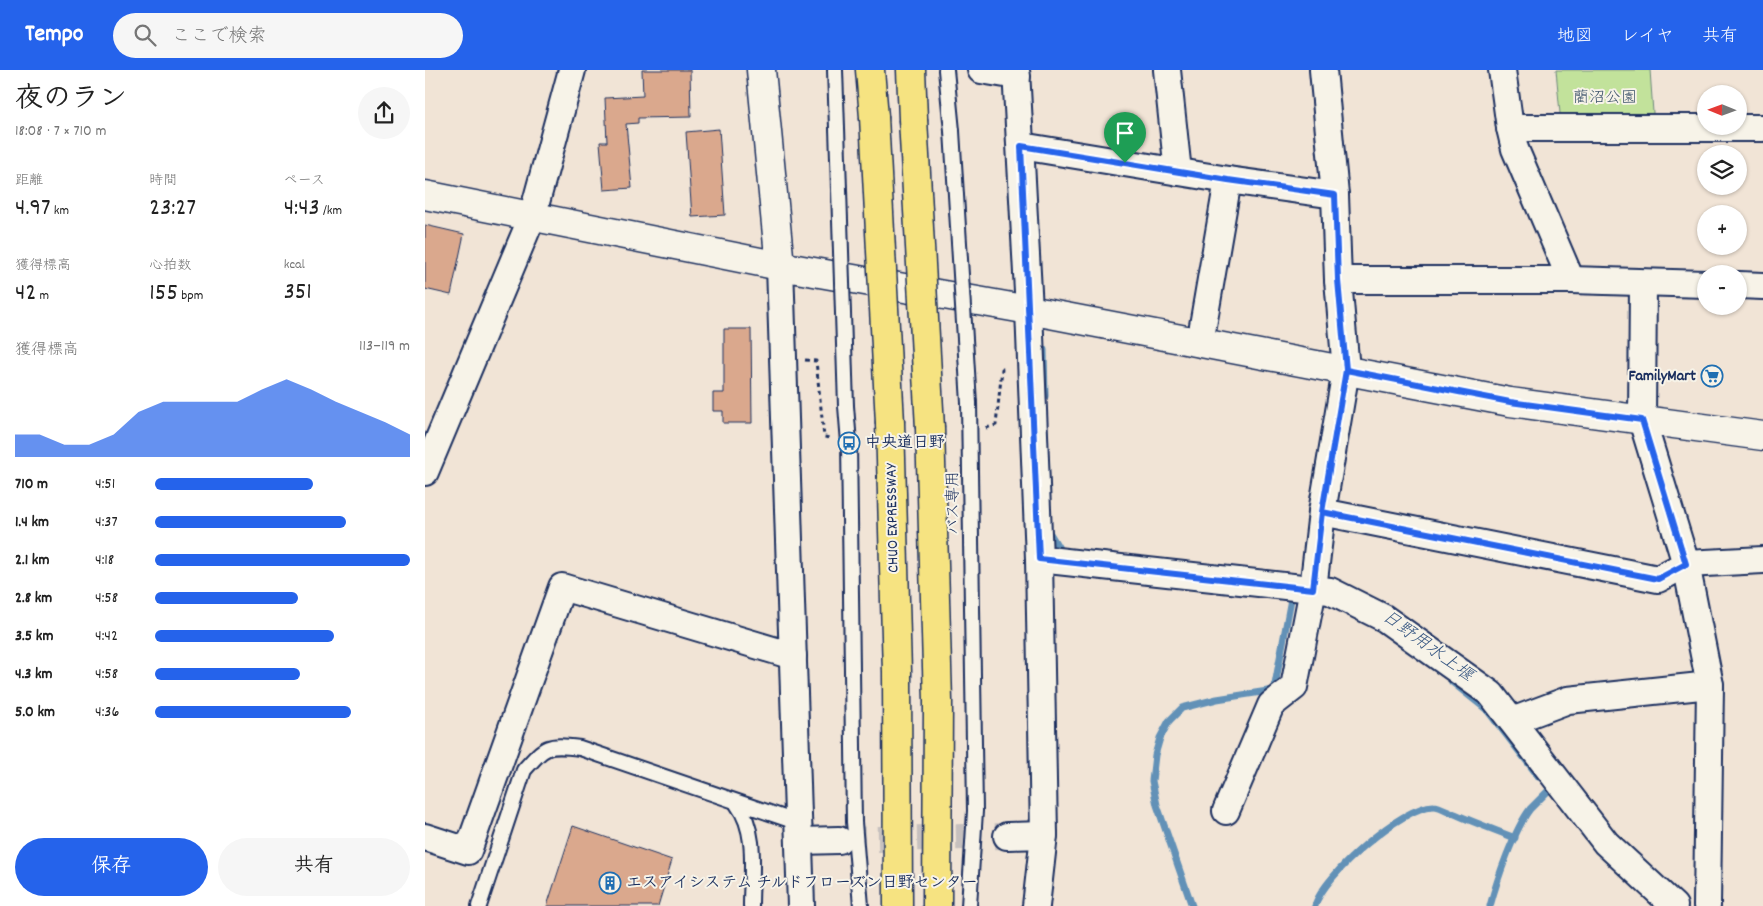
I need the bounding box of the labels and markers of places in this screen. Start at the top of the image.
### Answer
pin [1104,112,1146,163]
supermarket icon: FamilyMart [1700,364,1724,388]
place label: FamilyMart [1628,365,1696,388]
bus stop icon: 中央道日野 [837,431,861,455]
place label: 中央道日野 [865,432,945,455]
building icon: エスアイシステム チルドフローズン日野センター [598,871,622,895]
place label: エスアイシステム チルドフローズン日野センター [626,872,978,895]

